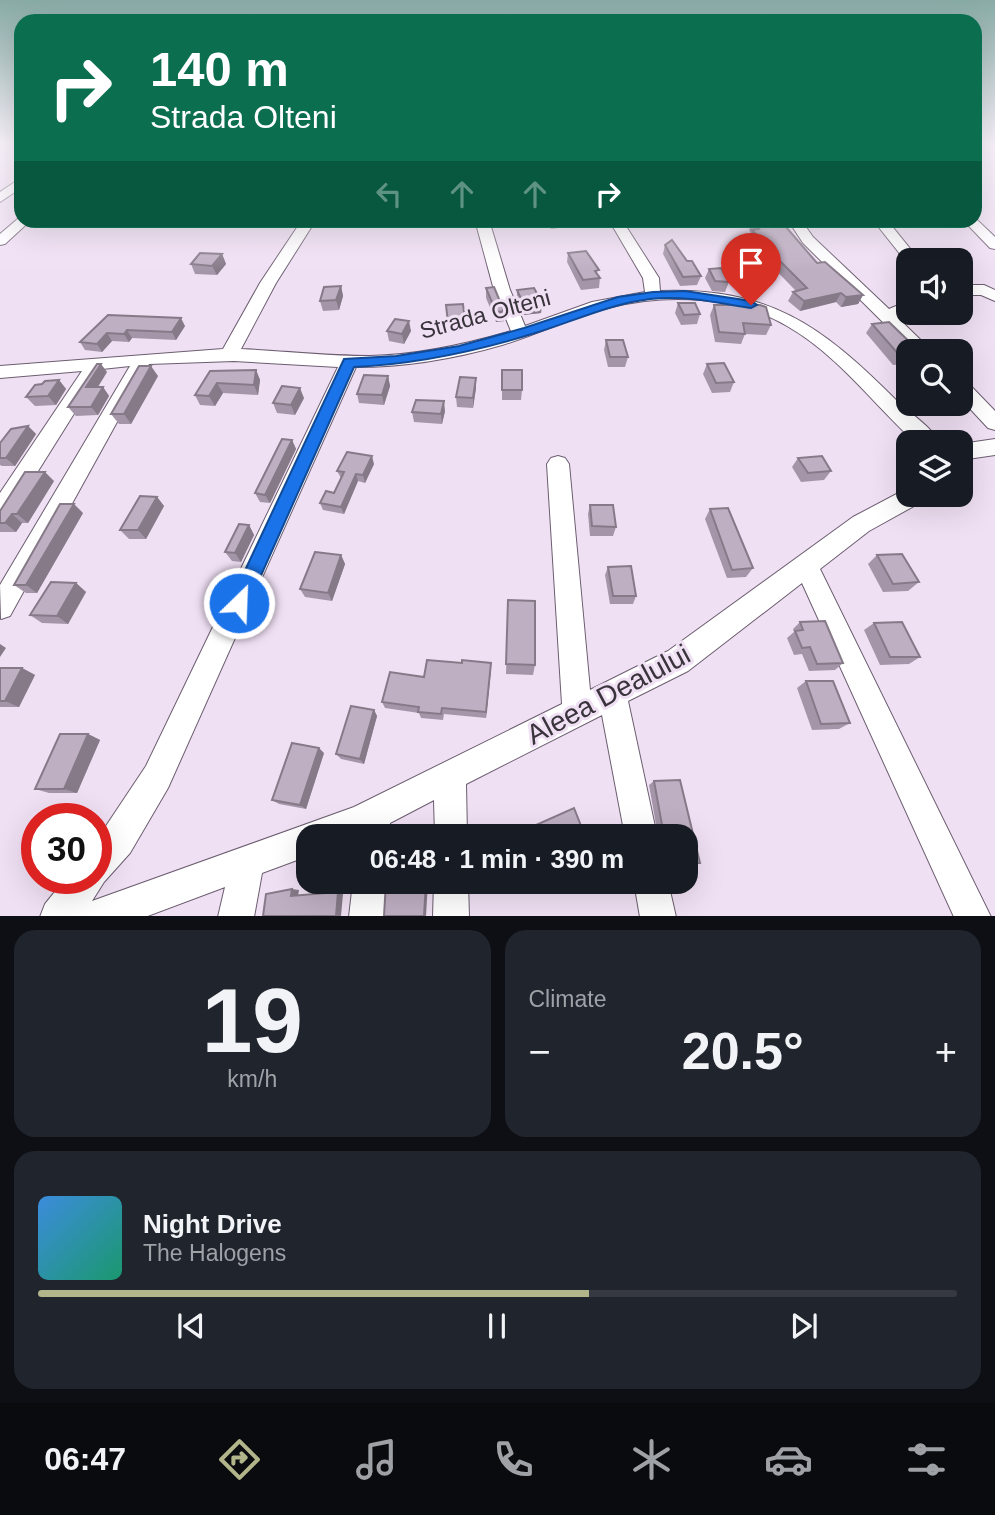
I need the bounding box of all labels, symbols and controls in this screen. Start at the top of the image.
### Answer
icon: right [35,42,126,133]
text: 140 m [150,42,289,96]
text: Strada Olteni [150,99,337,135]
icon: left [370,175,408,213]
icon: ahead [443,175,481,213]
icon: ahead [516,175,554,213]
icon: right [589,175,627,213]
pin [721,233,781,305]
icon: arrive [732,244,770,282]
map controls [896,248,973,507]
button: sound [896,248,973,325]
street label: Strada Olteni [417,284,553,344]
button: search [896,339,973,416]
button: layers [896,430,973,507]
position arrow [202,566,276,640]
street label: Aleea Dealului [521,638,695,751]
speed limit sign: 30 [21,803,112,894]
text: 06:48 · 1 min · 390 m [370,844,624,874]
text: 19 [202,970,303,1071]
text: Climate [529,986,606,1012]
text: 20.5° [682,1022,804,1080]
text: − [529,1031,551,1073]
text: + [935,1031,957,1073]
text: km/h [227,1066,277,1092]
text: Night Drive [143,1209,282,1239]
text: The Halogens [143,1240,286,1266]
icon: previous [172,1307,210,1345]
icon: pause [478,1307,516,1345]
icon: next [785,1307,823,1345]
icon: directions [215,1435,264,1484]
icon: music [352,1435,401,1484]
icon: phone [489,1435,538,1484]
icon: climate [627,1435,676,1484]
icon: car [764,1435,813,1484]
icon: filters [902,1435,951,1484]
text: 06:47 [44,1441,126,1477]

